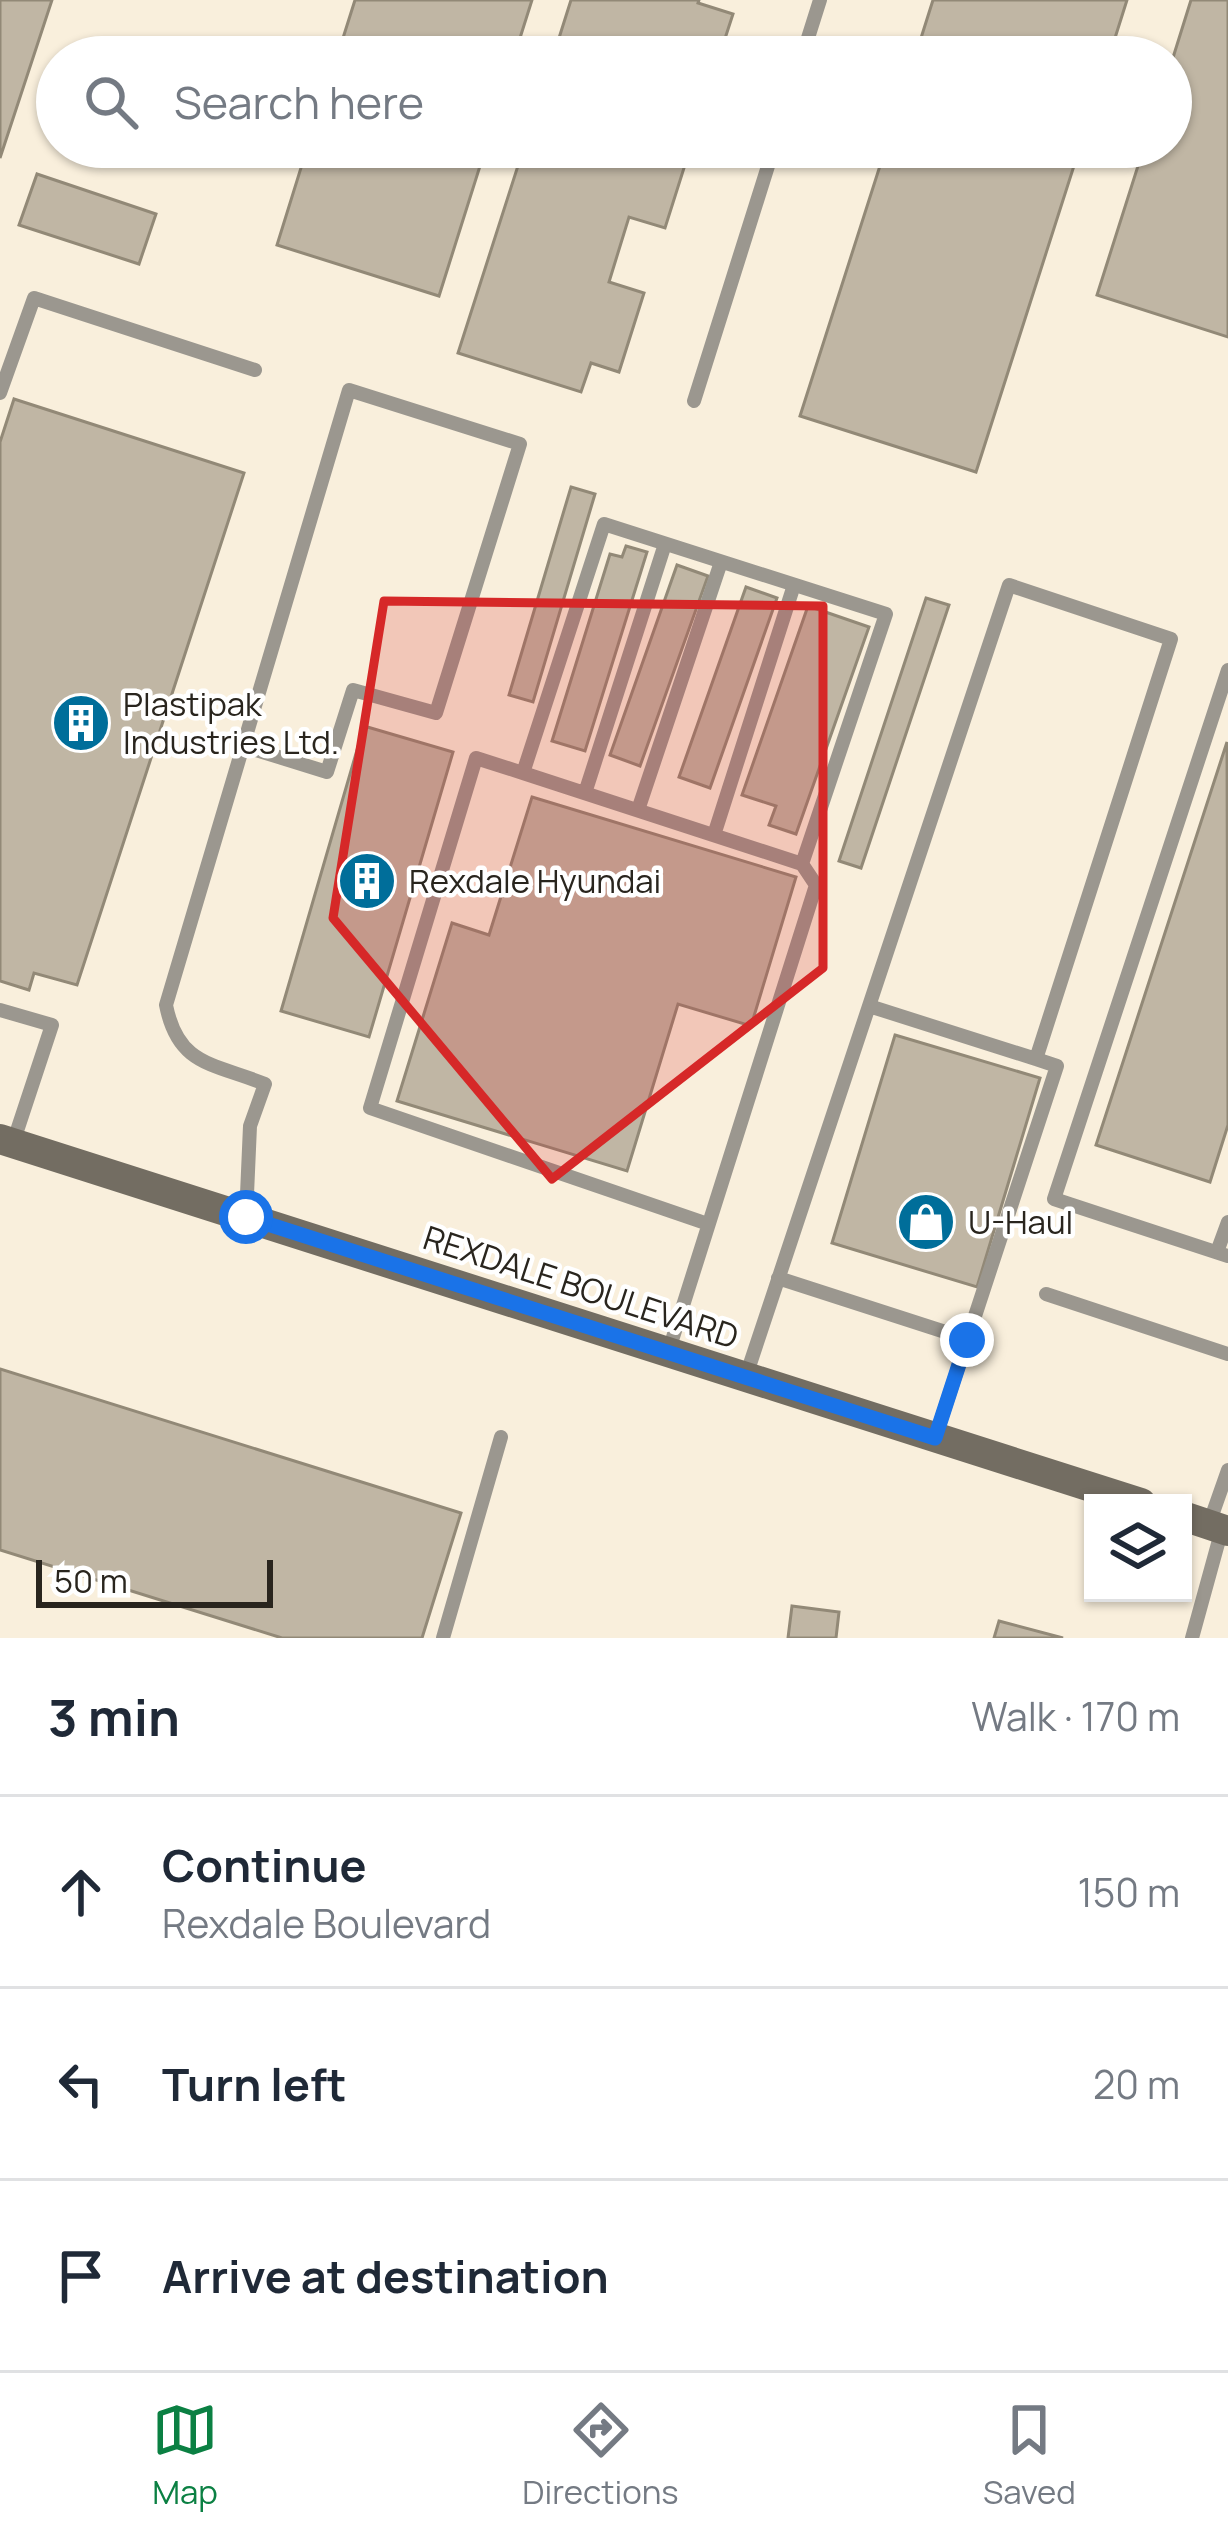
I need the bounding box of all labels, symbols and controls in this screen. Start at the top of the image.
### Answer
search box [36,36,1192,168]
icon: search [78,69,144,135]
text: Search here [174,71,424,133]
place label: Plastipak Industries Ltd. [123,681,339,764]
building icon: Plastipak Industries Ltd. [50,692,112,754]
building icon: Rexdale Hyundai [336,850,398,912]
place label: Rexdale Hyundai [409,858,661,903]
route start [219,1190,273,1244]
shop icon: U-Haul [895,1191,957,1253]
place label: U-Haul [968,1199,1073,1244]
street label: REXDALE BOULEVARD [418,1214,744,1359]
route end [940,1313,994,1367]
map controls [1084,1494,1192,1602]
button: layers [1084,1494,1192,1602]
scale bar [36,1554,273,1607]
text: 50 m [54,1558,128,1603]
text: 3 min [48,1682,180,1751]
text: Walk · 170 m [971,1689,1180,1743]
text: Continue [162,1834,367,1896]
icon: ahead [48,1859,114,1925]
text: 150 m [1078,1865,1180,1919]
text: Rexdale Boulevard [162,1896,491,1950]
icon: left [48,2051,114,2117]
text: Turn left [162,2053,347,2115]
text: 20 m [1093,2057,1180,2111]
icon: arrive [48,2243,114,2309]
text: Arrive at destination [162,2245,609,2307]
tab: Map [152,2397,218,2514]
tab: Directions [522,2397,679,2514]
tab: Saved [983,2397,1076,2514]

